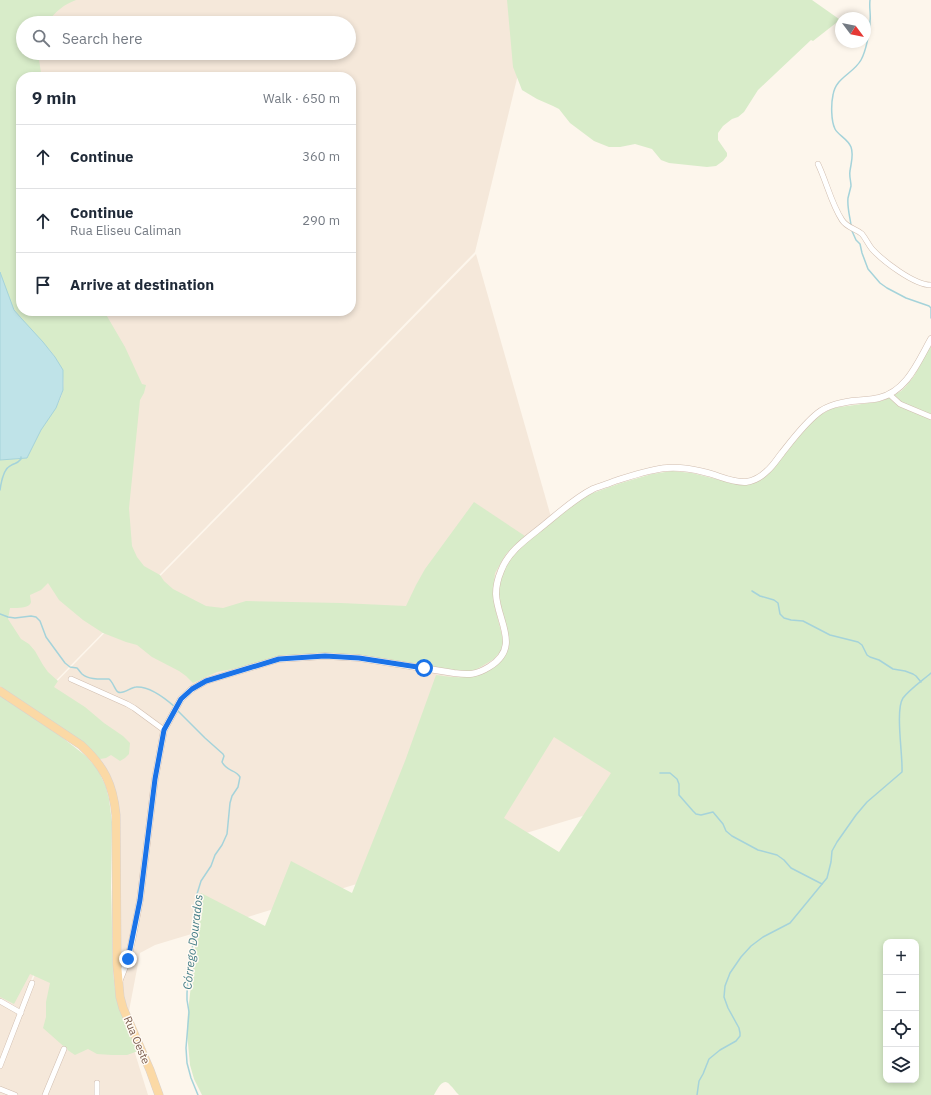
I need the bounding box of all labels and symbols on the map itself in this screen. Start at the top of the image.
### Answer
north arrow [835,12,871,48]
route start [415,659,433,677]
water label: Córrego Dourados [179,893,206,990]
route end [119,950,137,968]
street label: Rua Oeste [121,1014,153,1066]

